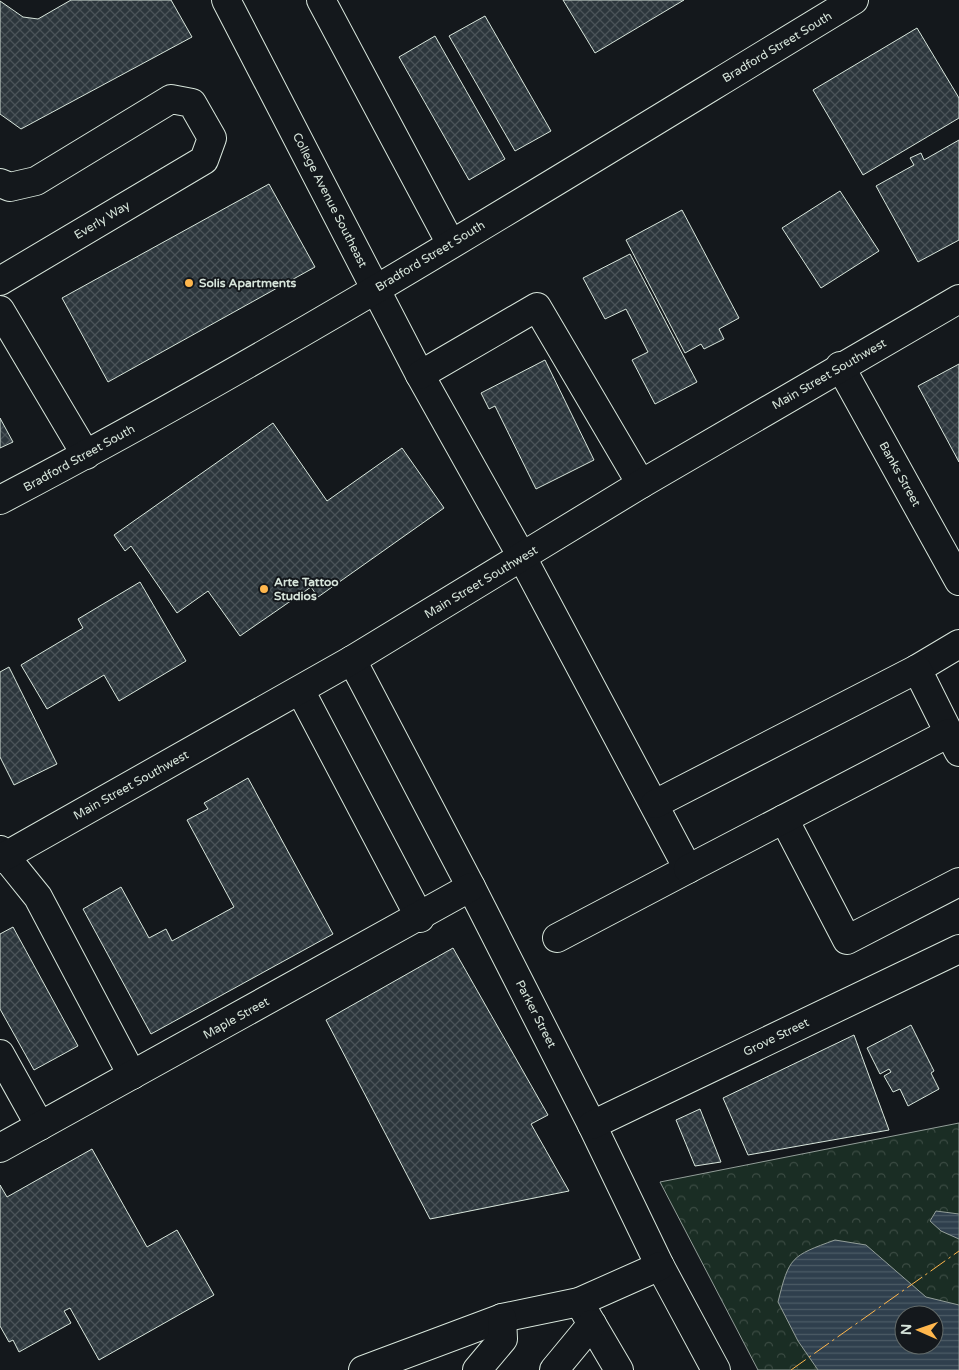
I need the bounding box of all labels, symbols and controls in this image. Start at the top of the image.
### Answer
street label: Bradford Street South [720,9,834,85]
street label: College Avenue Southeast [290,130,370,270]
street label: Everly Way [72,198,133,242]
street label: Bradford Street South [373,218,487,294]
place label: Solis Apartments [199,276,296,291]
marker: Solis Apartments [183,277,195,289]
street label: Main Street Southwest [769,335,889,412]
street label: Bradford Street South [21,422,137,494]
street label: Banks Street [876,439,924,509]
street label: Main Street Southwest [422,542,540,621]
place label: Arte Tattoo Studios [274,575,339,603]
marker: Arte Tattoo Studios [258,583,270,595]
street label: Main Street Southwest [71,747,191,823]
street label: Parker Street [513,978,559,1051]
street label: Maple Street [201,994,272,1042]
street label: Grove Street [741,1015,811,1059]
north arrow [894,1305,944,1355]
text: N [898,1324,915,1335]

